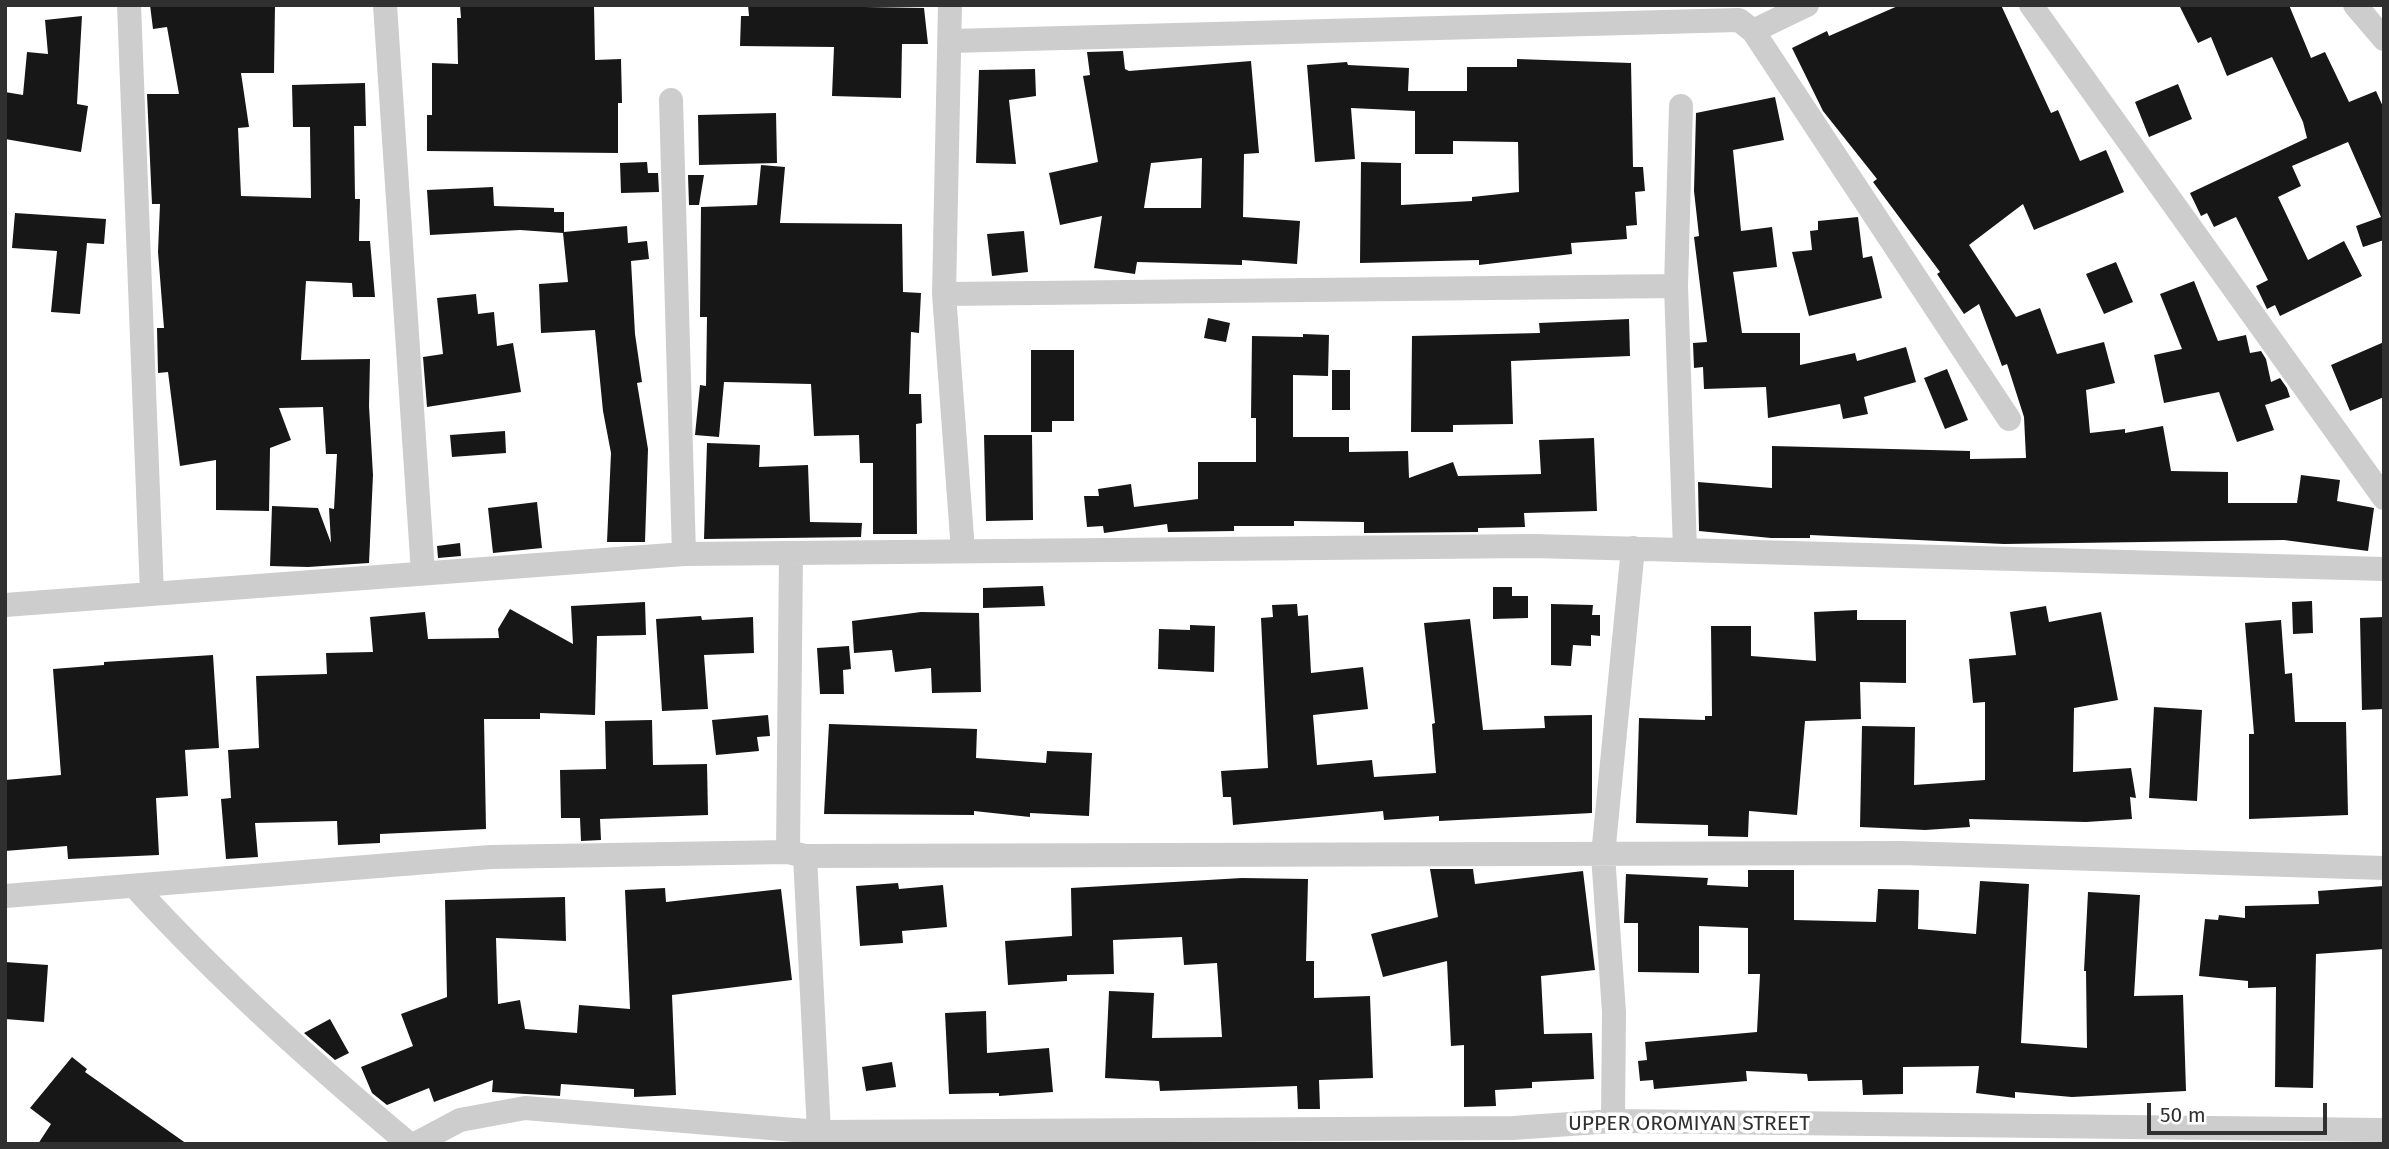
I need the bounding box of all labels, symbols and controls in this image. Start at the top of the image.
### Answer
scale bar [2151,1090,2331,1134]
text: 50 m [2160,1102,2206,1128]
street label: UPPER OROMIYAN STREET [1568,1111,1810,1137]

